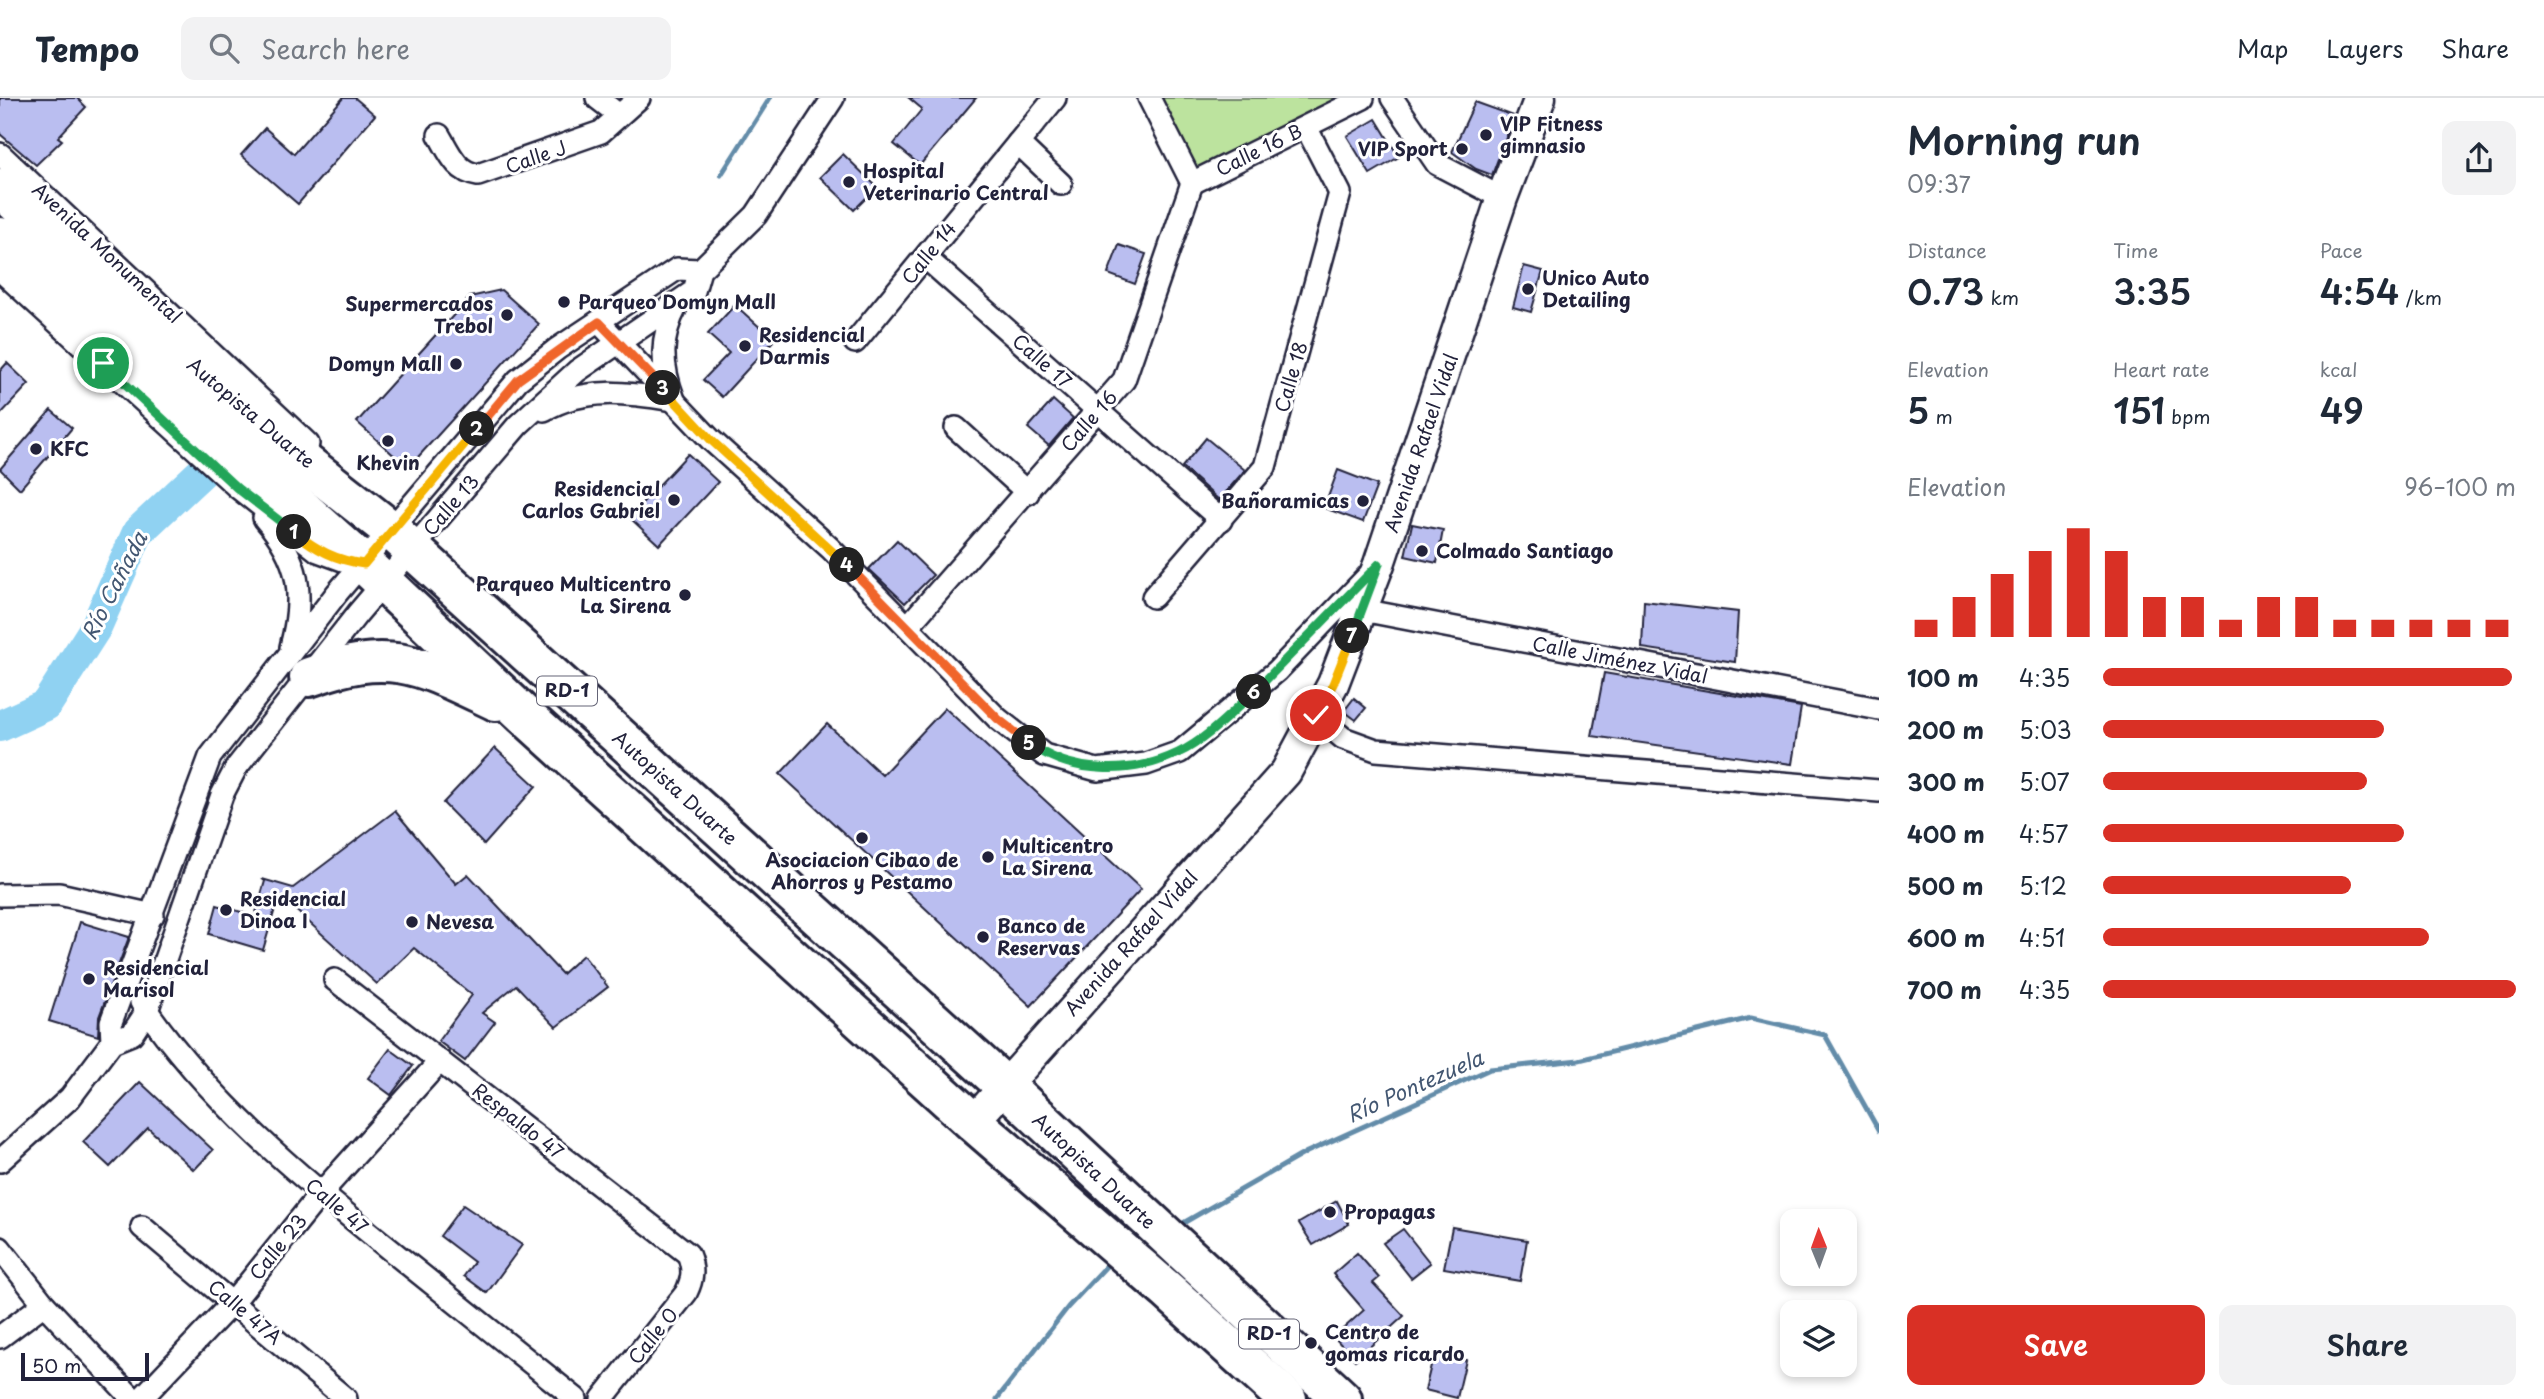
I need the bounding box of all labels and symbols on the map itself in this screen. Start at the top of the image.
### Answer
place label: VIP Fitness gimnasio [1500,109,1603,159]
street label: Calle 16 B [1211,116,1306,182]
marker: VIP Fitness gimnasio [1478,127,1494,143]
street label: Calle J [501,133,570,180]
place label: VIP Sport [1358,134,1448,162]
marker: VIP Sport [1454,141,1470,157]
place label: Hospital Veterinario Central [863,156,1049,206]
marker: Hospital Veterinario Central [841,174,857,190]
street label: Avenida Monumental [27,175,189,329]
street label: Calle 14 [894,215,962,290]
place label: Unico Auto Detailing [1542,263,1649,313]
marker: Unico Auto Detailing [1520,281,1536,297]
place label: Parqueo Domyn Mall [578,287,776,315]
place label: Supermercados Trebol [345,289,493,339]
marker: Parqueo Domyn Mall [556,294,572,310]
marker: Supermercados Trebol [499,307,515,323]
place label: Residencial Darmis [759,320,865,370]
street label: Calle 17 [1007,326,1079,394]
pin [73,333,133,393]
marker: Residencial Darmis [737,338,753,354]
street label: Calle 18 [1267,338,1314,415]
place label: Domyn Mall [328,349,442,377]
street label: Avenida Rafael Vidal [1376,349,1464,536]
street label: Autopista Duarte [182,350,322,474]
marker: Domyn Mall [448,356,464,372]
pin: 3 [646,370,680,406]
street label: Calle 16 [1053,383,1123,457]
pin: 2 [460,412,494,446]
marker: Khevin [380,433,396,449]
place label: KFC [50,434,89,462]
marker: KFC [28,441,44,457]
place label: Khevin [356,448,420,476]
street label: Calle 13 [416,467,485,541]
place label: Residencial Carlos Gabriel [522,474,660,524]
place label: Bañoramicas [1221,486,1349,514]
marker: Residencial Carlos Gabriel [666,492,682,508]
marker: Bañoramicas [1355,493,1371,509]
pin: 1 [276,514,312,550]
water label: Río Cañada [72,525,154,645]
place label: Colmado Santiago [1436,536,1613,564]
marker: Colmado Santiago [1414,543,1430,559]
pin: 4 [830,547,864,582]
place label: Parqueo Multicentro La Sirena [476,569,671,619]
marker: Parqueo Multicentro La Sirena [677,587,693,603]
pin: 7 [1334,618,1370,654]
street label: Calle Jiménez Vidal [1530,628,1710,690]
pin: 6 [1236,674,1272,710]
road number: RD-1 [537,676,597,706]
pin [1286,685,1346,745]
street label: Autopista Duarte [607,724,744,851]
pin: 5 [1012,726,1046,760]
marker: Asociacion Cibao de Ahorros y Pestamo [854,830,870,846]
place label: Multicentro La Sirena [1002,831,1113,881]
place label: Asociacion Cibao de Ahorros y Pestamo [766,845,958,895]
marker: Multicentro La Sirena [980,849,996,865]
street label: Avenida Rafael Vidal [1057,863,1203,1021]
place label: Residencial Dinoa I [240,884,346,934]
marker: Residencial Dinoa I [218,902,234,918]
place label: Nevesa [426,907,494,935]
place label: Banco de Reservas [997,911,1085,961]
marker: Nevesa [404,914,420,930]
marker: Banco de Reservas [975,929,991,945]
place label: Residencial Marisol [103,953,209,1003]
marker: Residencial Marisol [81,971,97,987]
water label: Río Pontezuela [1341,1040,1489,1130]
street label: Respaldo 47 [467,1076,570,1165]
street label: Autopista Duarte [1027,1106,1163,1235]
street label: Calle 47 [300,1171,375,1240]
place label: Propagas [1344,1197,1435,1225]
marker: Propagas [1322,1204,1338,1220]
street label: Calle 23 [242,1207,313,1285]
north arrow [1780,1209,1857,1286]
street label: Calle 47A [203,1272,289,1350]
street label: Calle 0 [621,1301,684,1370]
place label: Centro de gomas ricardo [1325,1317,1464,1367]
road number: RD-1 [1239,1320,1299,1349]
marker: Centro de gomas ricardo [1303,1335,1319,1351]
scale bar [21,1350,149,1382]

